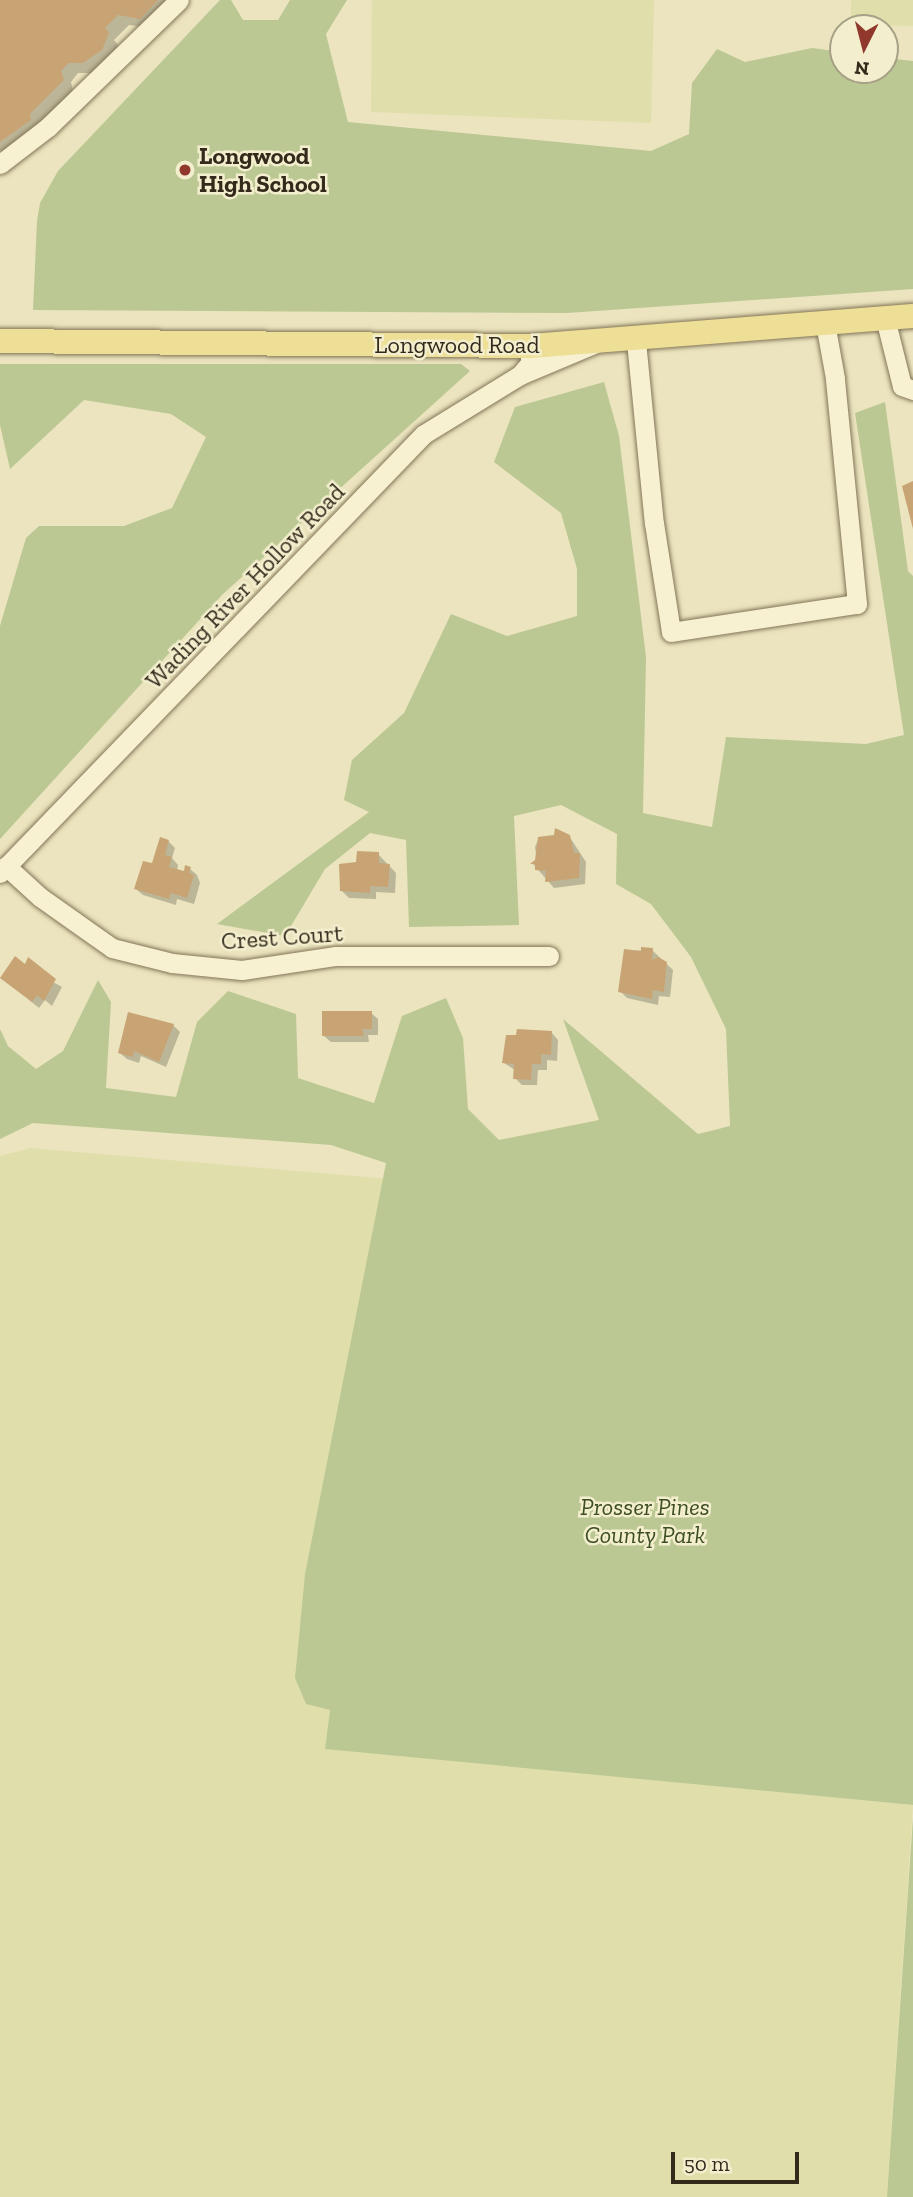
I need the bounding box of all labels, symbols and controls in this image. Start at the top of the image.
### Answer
north arrow [829,14,899,84]
text: N [854,56,870,81]
place label: Longwood High School [199,142,327,198]
marker: Longwood High School [177,162,193,178]
street label: Longwood Road [374,331,540,359]
street label: Wading River Hollow Road [139,477,351,695]
street label: Crest Court [220,918,344,956]
park label: Prosser Pines County Park [580,1493,710,1549]
scale bar [675,2138,803,2182]
text: 50 m [684,2151,730,2176]

